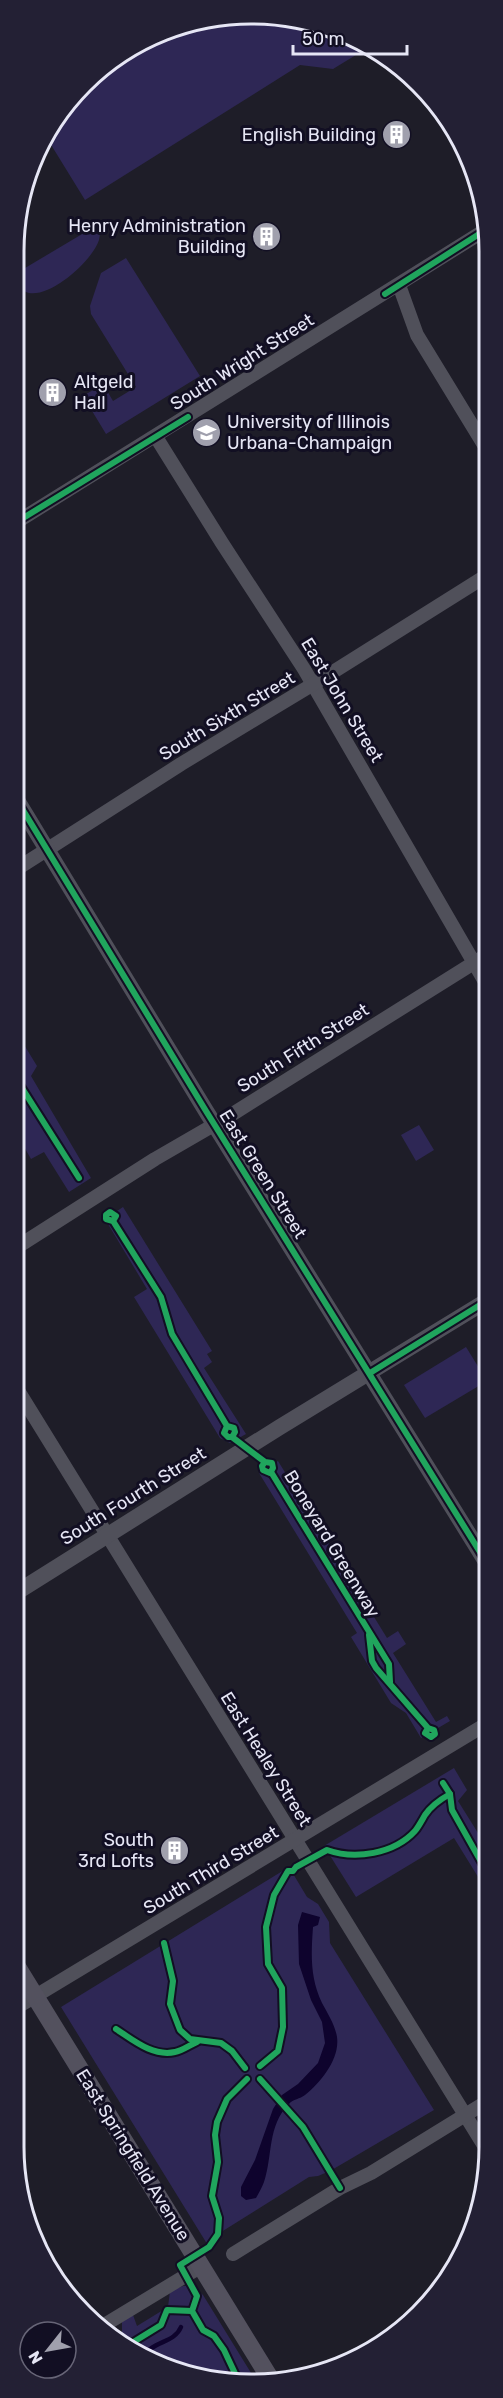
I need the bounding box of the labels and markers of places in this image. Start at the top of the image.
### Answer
building icon: English Building [381,119,413,151]
place label: English Building [242,124,376,146]
place label: Henry Administration Building [68,215,246,258]
building icon: Henry Administration Building [251,220,283,252]
place label: Altgeld Hall [74,371,133,414]
building icon: Altgeld Hall [37,376,69,408]
place label: University of Illinois Urbana-Champaign [227,411,392,454]
school or university icon: University of Illinois Urbana-Champaign [190,416,222,448]
place label: South 3rd Lofts [78,1829,154,1872]
building icon: South 3rd Lofts [159,1834,191,1866]

